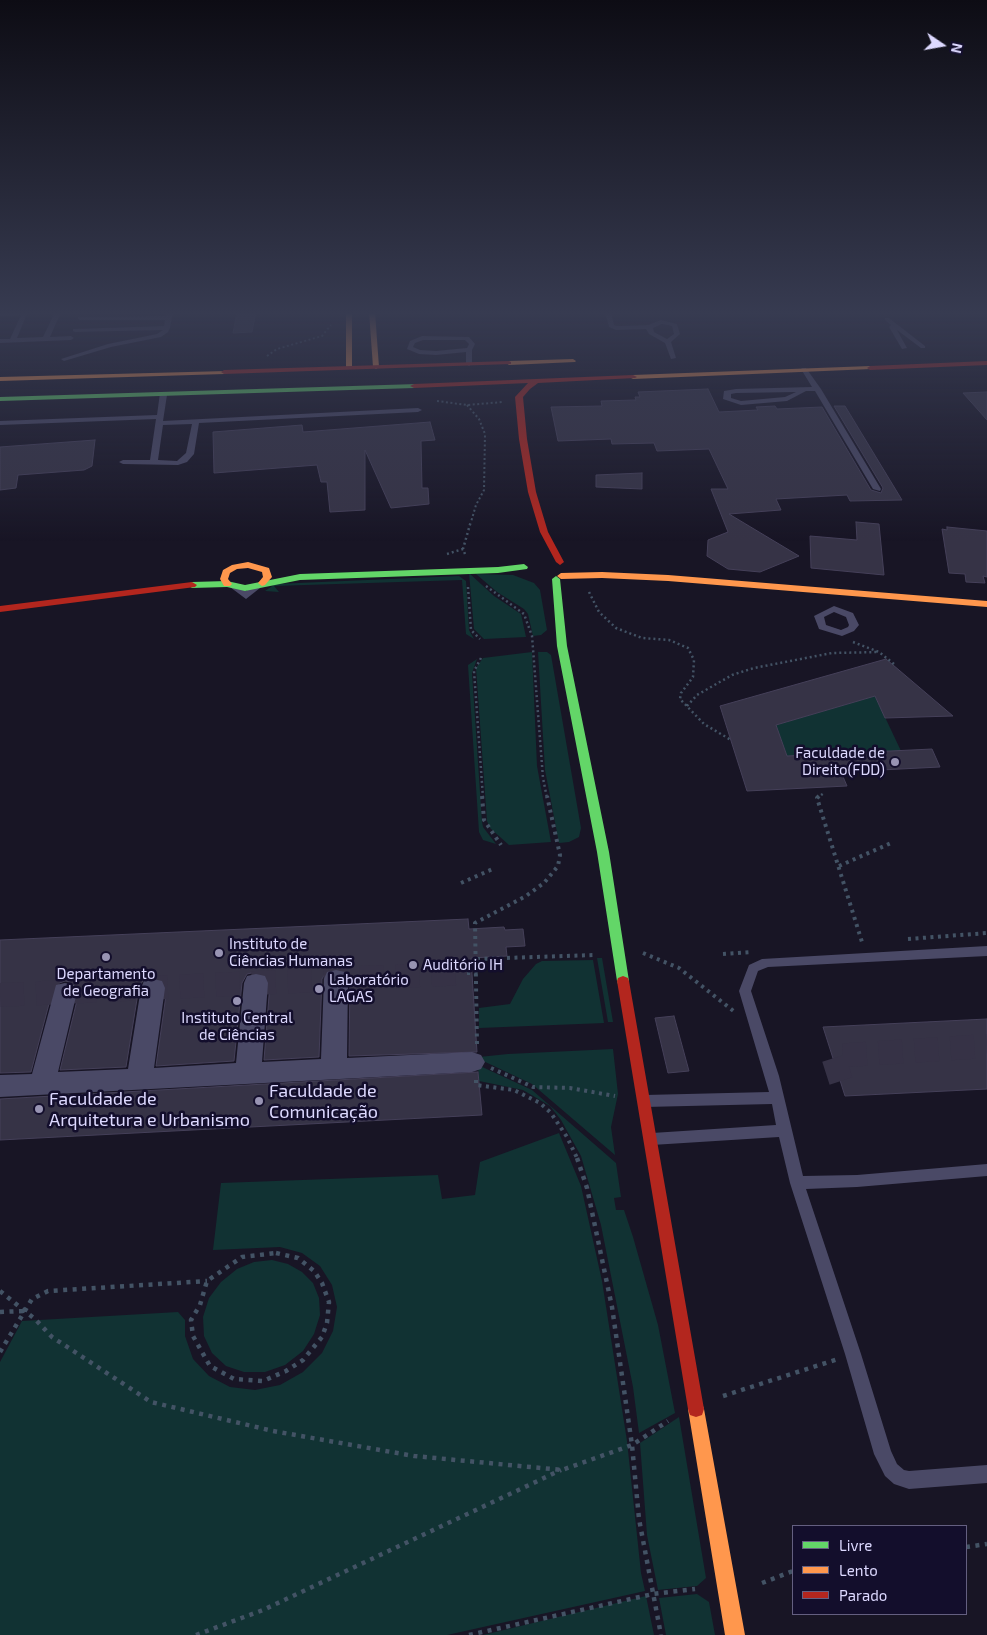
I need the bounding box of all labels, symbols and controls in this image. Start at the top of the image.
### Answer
north arrow [917,20,967,70]
text: N [948,42,967,55]
place label: Faculdade de Direito(FDD) [795,744,885,779]
marker: Faculdade de Direito(FDD) [889,756,901,768]
place label: Instituto de Ciências Humanas [229,935,353,970]
marker: Instituto de Ciências Humanas [213,947,225,959]
marker: Departamento de Geografia [100,951,112,963]
place label: Auditório IH [423,956,503,974]
marker: Auditório IH [407,959,419,971]
place label: Departamento de Geografia [56,965,156,1000]
place label: Laboratório LAGAS [329,971,409,1006]
marker: Laboratório LAGAS [313,983,325,995]
marker: Instituto Central de Ciências [231,995,243,1007]
place label: Instituto Central de Ciências [181,1009,293,1044]
place label: Faculdade de Comunicação [269,1080,378,1122]
place label: Faculdade de Arquitetura e Urbanismo [49,1088,250,1130]
marker: Faculdade de Comunicação [253,1095,265,1107]
marker: Faculdade de Arquitetura e Urbanismo [33,1103,45,1115]
legend [792,1525,967,1615]
text: Livre [839,1536,872,1554]
text: Lento [839,1561,878,1579]
text: Parado [839,1586,887,1604]

